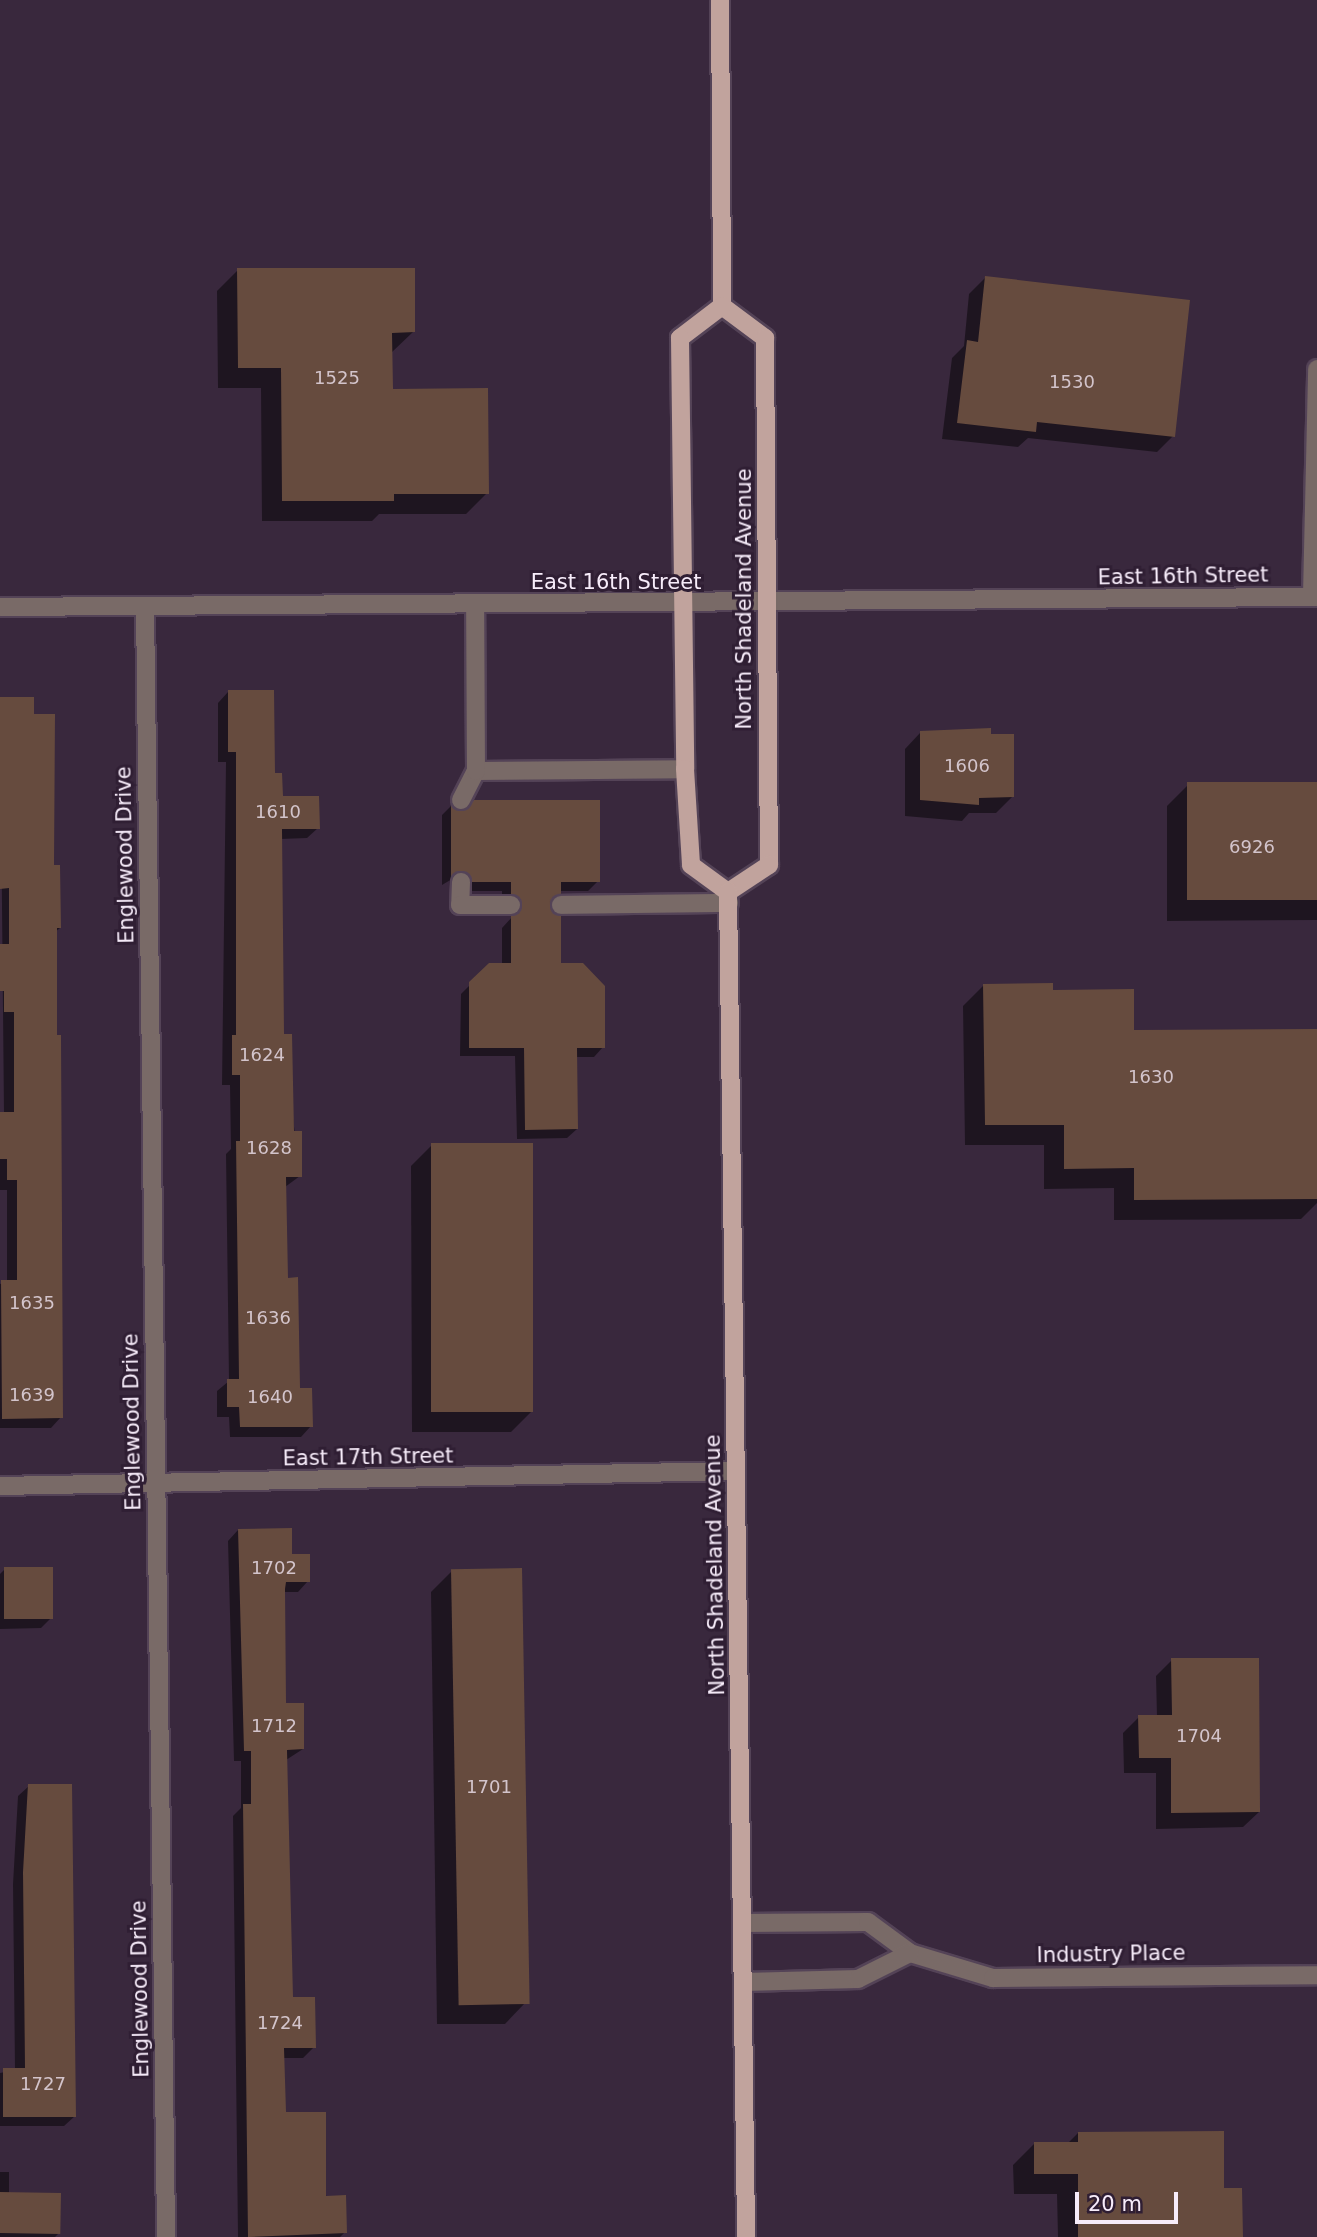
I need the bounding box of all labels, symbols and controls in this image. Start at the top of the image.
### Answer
house number: 1525 [314,367,360,389]
house number: 1530 [1049,371,1095,393]
street label: North Shadeland Avenue [731,468,757,730]
street label: East 16th Street [1097,562,1269,590]
street label: East 16th Street [531,569,701,595]
house number: 1606 [944,755,990,777]
street label: Englewood Drive [111,766,139,944]
house number: 1610 [255,801,301,823]
house number: 6926 [1229,836,1275,858]
house number: 1624 [239,1044,285,1066]
house number: 1630 [1128,1066,1174,1088]
house number: 1628 [246,1137,292,1159]
house number: 1635 [9,1292,55,1314]
house number: 1636 [245,1307,291,1329]
street label: Englewood Drive [118,1333,146,1511]
house number: 1639 [9,1384,55,1406]
house number: 1640 [247,1386,293,1408]
street label: North Shadeland Avenue [700,1434,730,1696]
street label: East 17th Street [282,1443,454,1471]
house number: 1702 [251,1557,297,1579]
house number: 1712 [251,1715,297,1737]
house number: 1704 [1176,1725,1222,1747]
house number: 1701 [466,1776,512,1798]
street label: Englewood Drive [126,1900,154,2078]
street label: Industry Place [1036,1940,1186,1968]
house number: 1724 [257,2012,303,2034]
house number: 1727 [20,2073,66,2095]
scale bar [1079,2178,1182,2222]
text: 20 m [1088,2192,1142,2216]

